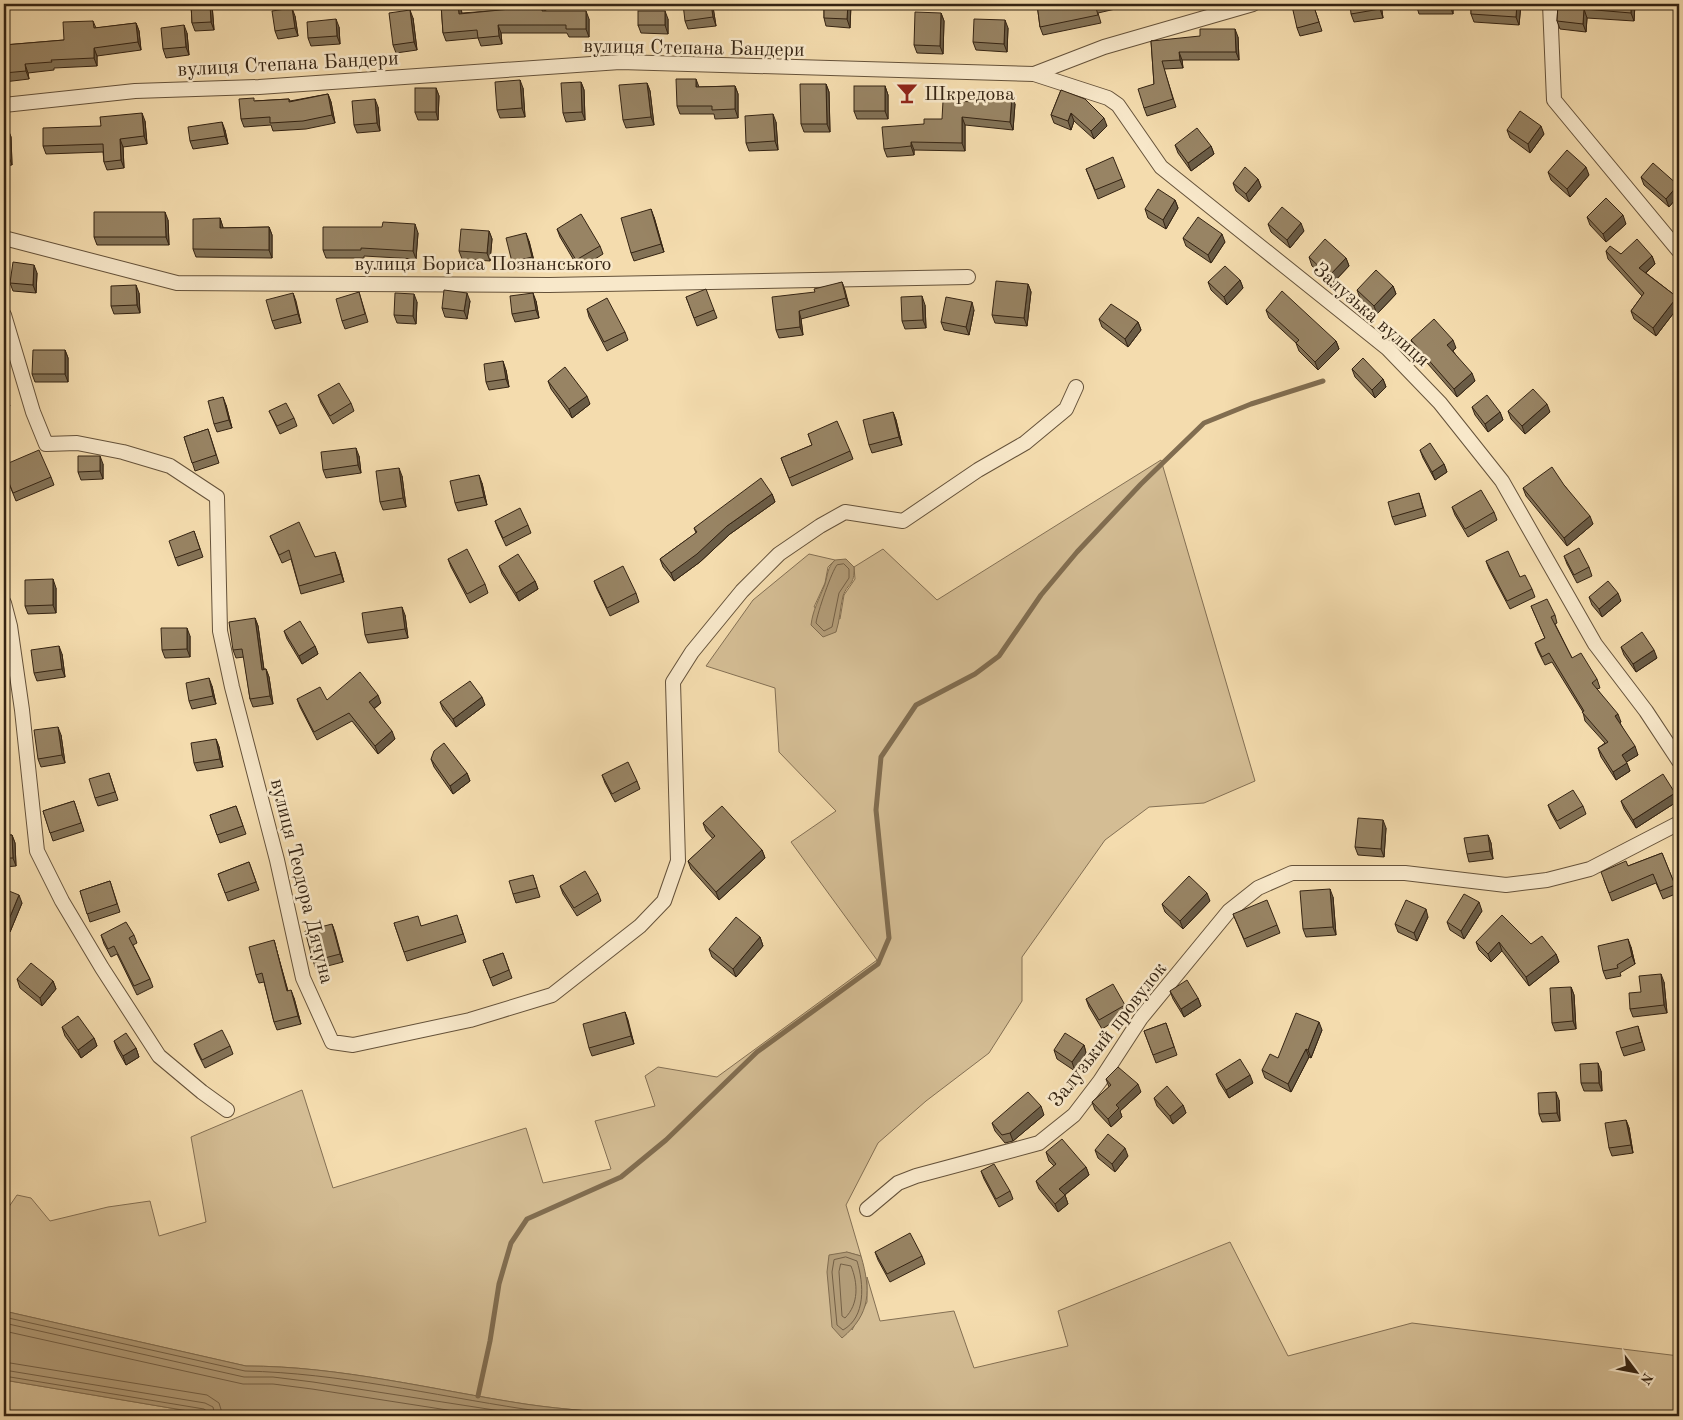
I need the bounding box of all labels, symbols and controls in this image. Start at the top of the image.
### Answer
street label: вулиця Степана Бандери [583,37,805,61]
street label: вулиця Степана Бандери [177,49,399,81]
bar icon: Шкредова [894,80,920,106]
place label: Шкредова [924,85,1015,105]
street label: вулиця Бориса Познанського [355,255,612,275]
street label: Залузька вулиця [1309,260,1433,371]
street label: вулиця Теодора Дячуна [266,777,336,986]
street label: Залузький провулок [1046,959,1171,1111]
north arrow [1610,1348,1660,1398]
text: N [1637,1370,1655,1387]

